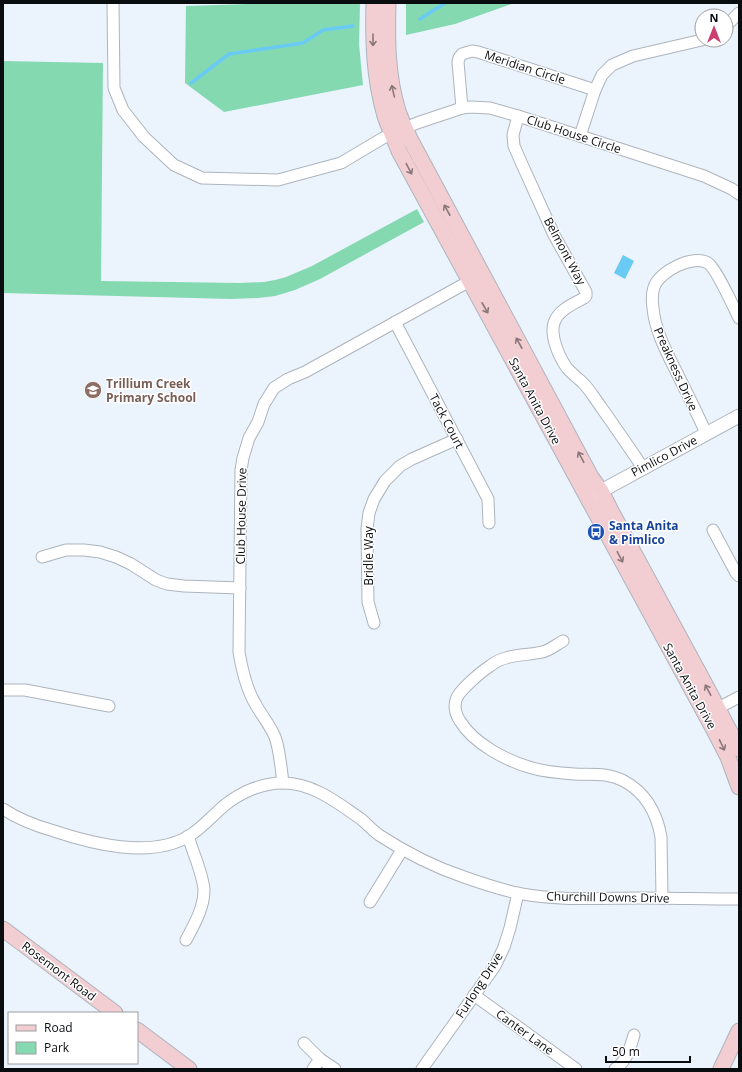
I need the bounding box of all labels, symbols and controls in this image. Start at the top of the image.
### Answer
north arrow [694,8,734,48]
text: N [710,10,718,25]
one-way arrow [369,33,377,46]
street label: Meridian Circle [482,46,568,88]
one-way arrow [389,85,396,98]
street label: Club House Circle [525,111,624,157]
one-way arrow [406,163,413,175]
one-way arrow [443,204,451,216]
street label: Belmont Way [540,214,590,289]
one-way arrow [481,302,489,314]
street label: Preakness Drive [650,324,702,414]
one-way arrow [515,337,523,349]
street label: Santa Anita Drive [505,355,565,448]
place label: Trillium Creek Primary School [106,375,196,406]
school or university icon: Trillium Creek Primary School [83,380,103,400]
street label: Tack Court [425,391,469,451]
street label: Pimlico Drive [628,431,700,481]
one-way arrow [577,451,584,463]
street label: Club House Drive [232,467,250,565]
place label: Santa Anita & Pimlico [609,517,679,548]
bus stop icon: Santa Anita & Pimlico [586,522,606,542]
street label: Bridle Way [360,525,377,586]
one-way arrow [616,551,624,563]
street label: Santa Anita Drive [659,640,721,732]
one-way arrow [704,684,712,696]
one-way arrow [719,739,726,751]
street label: Churchill Downs Drive [546,887,670,907]
street label: Rosemont Road [18,937,100,1005]
street label: Furlong Drive [451,949,507,1021]
street label: Canter Lane [493,1005,558,1059]
legend [8,1012,138,1064]
text: Road [44,1019,73,1036]
scale bar [606,1038,690,1064]
text: Park [44,1039,70,1056]
text: 50 m [612,1043,640,1060]

